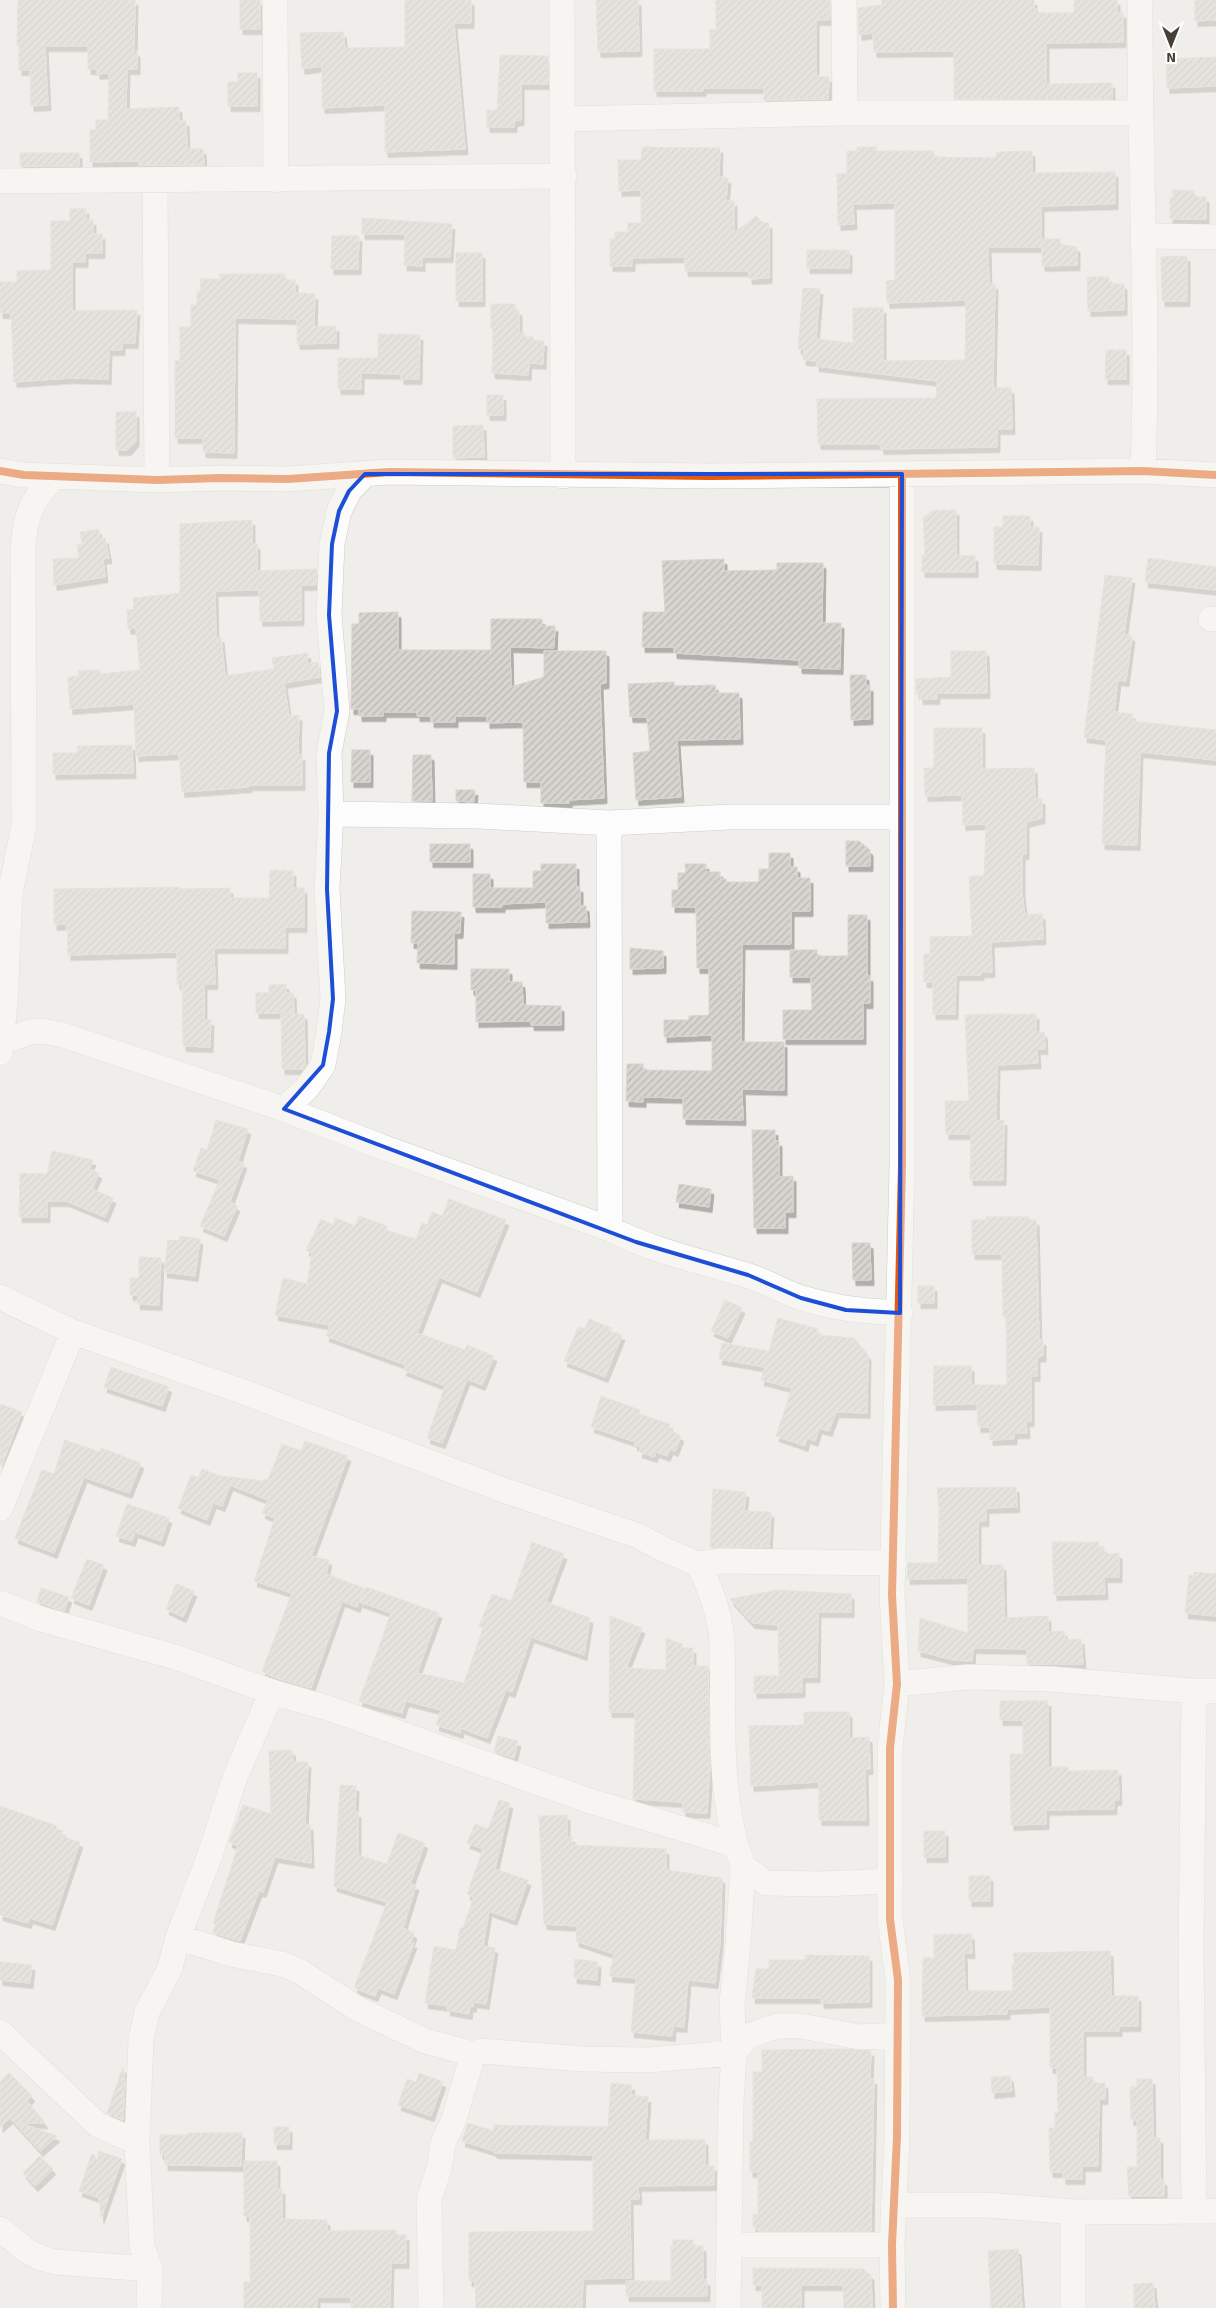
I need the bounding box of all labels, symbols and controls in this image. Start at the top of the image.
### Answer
north arrow [1146,20,1196,70]
text: N [1166,49,1176,66]

